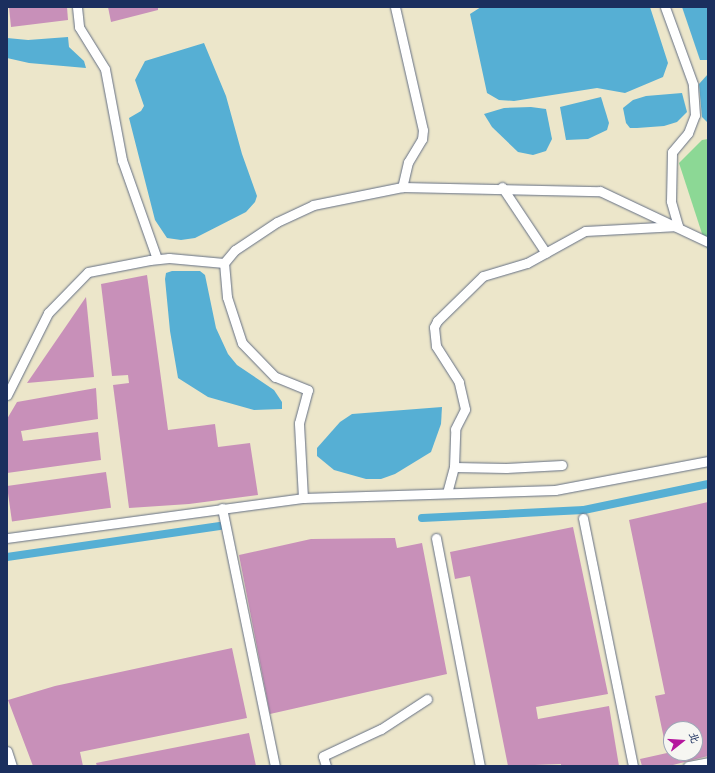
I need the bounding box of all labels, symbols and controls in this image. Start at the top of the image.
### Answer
north arrow [663,721,703,761]
text: 北 [685,730,703,745]

